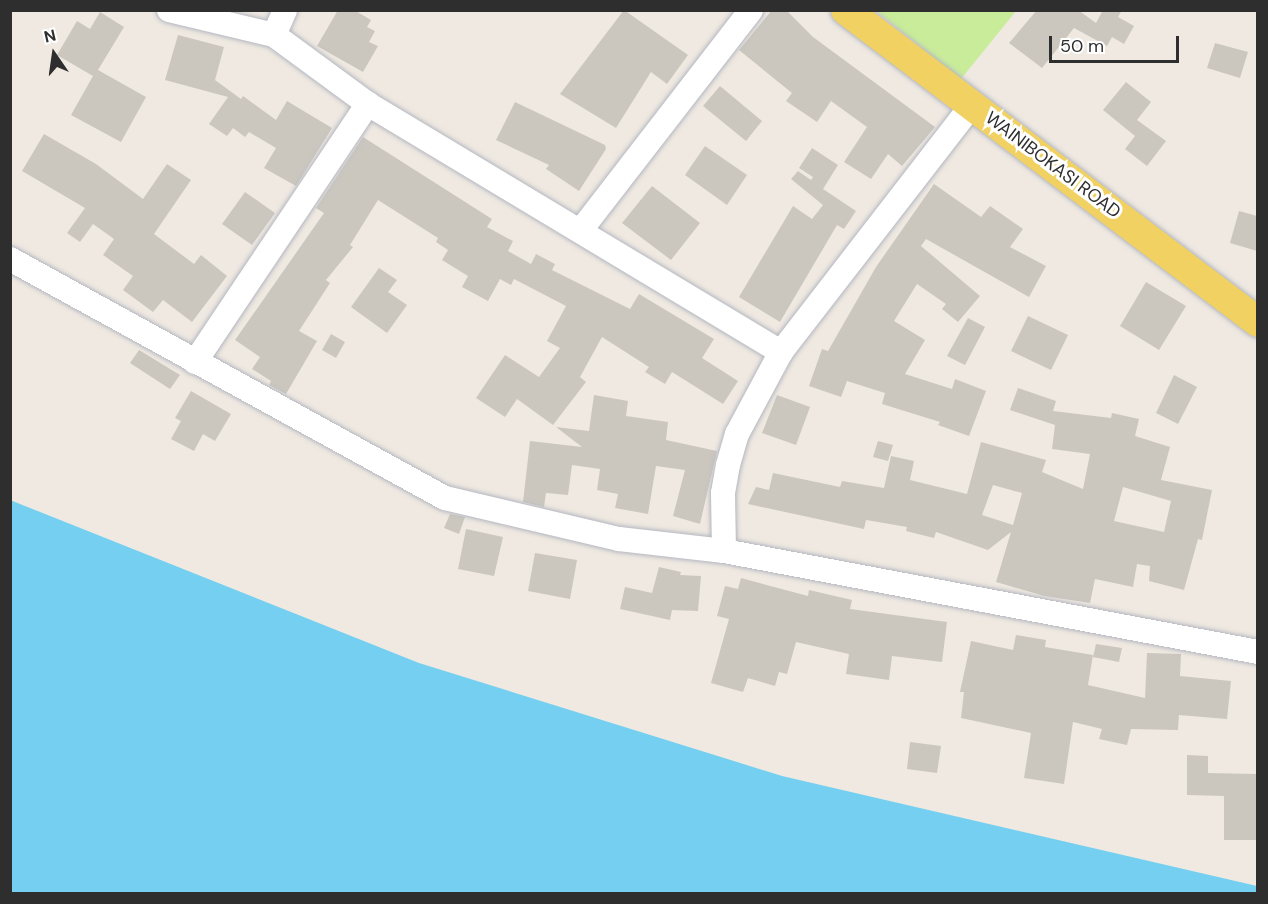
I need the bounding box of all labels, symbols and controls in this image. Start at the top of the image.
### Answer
north arrow [24,24,84,84]
text: N [42,24,58,48]
scale bar [1052,24,1182,62]
text: 50 m [1060,34,1104,58]
street label: WAINIBOKASI ROAD [981,107,1125,223]

